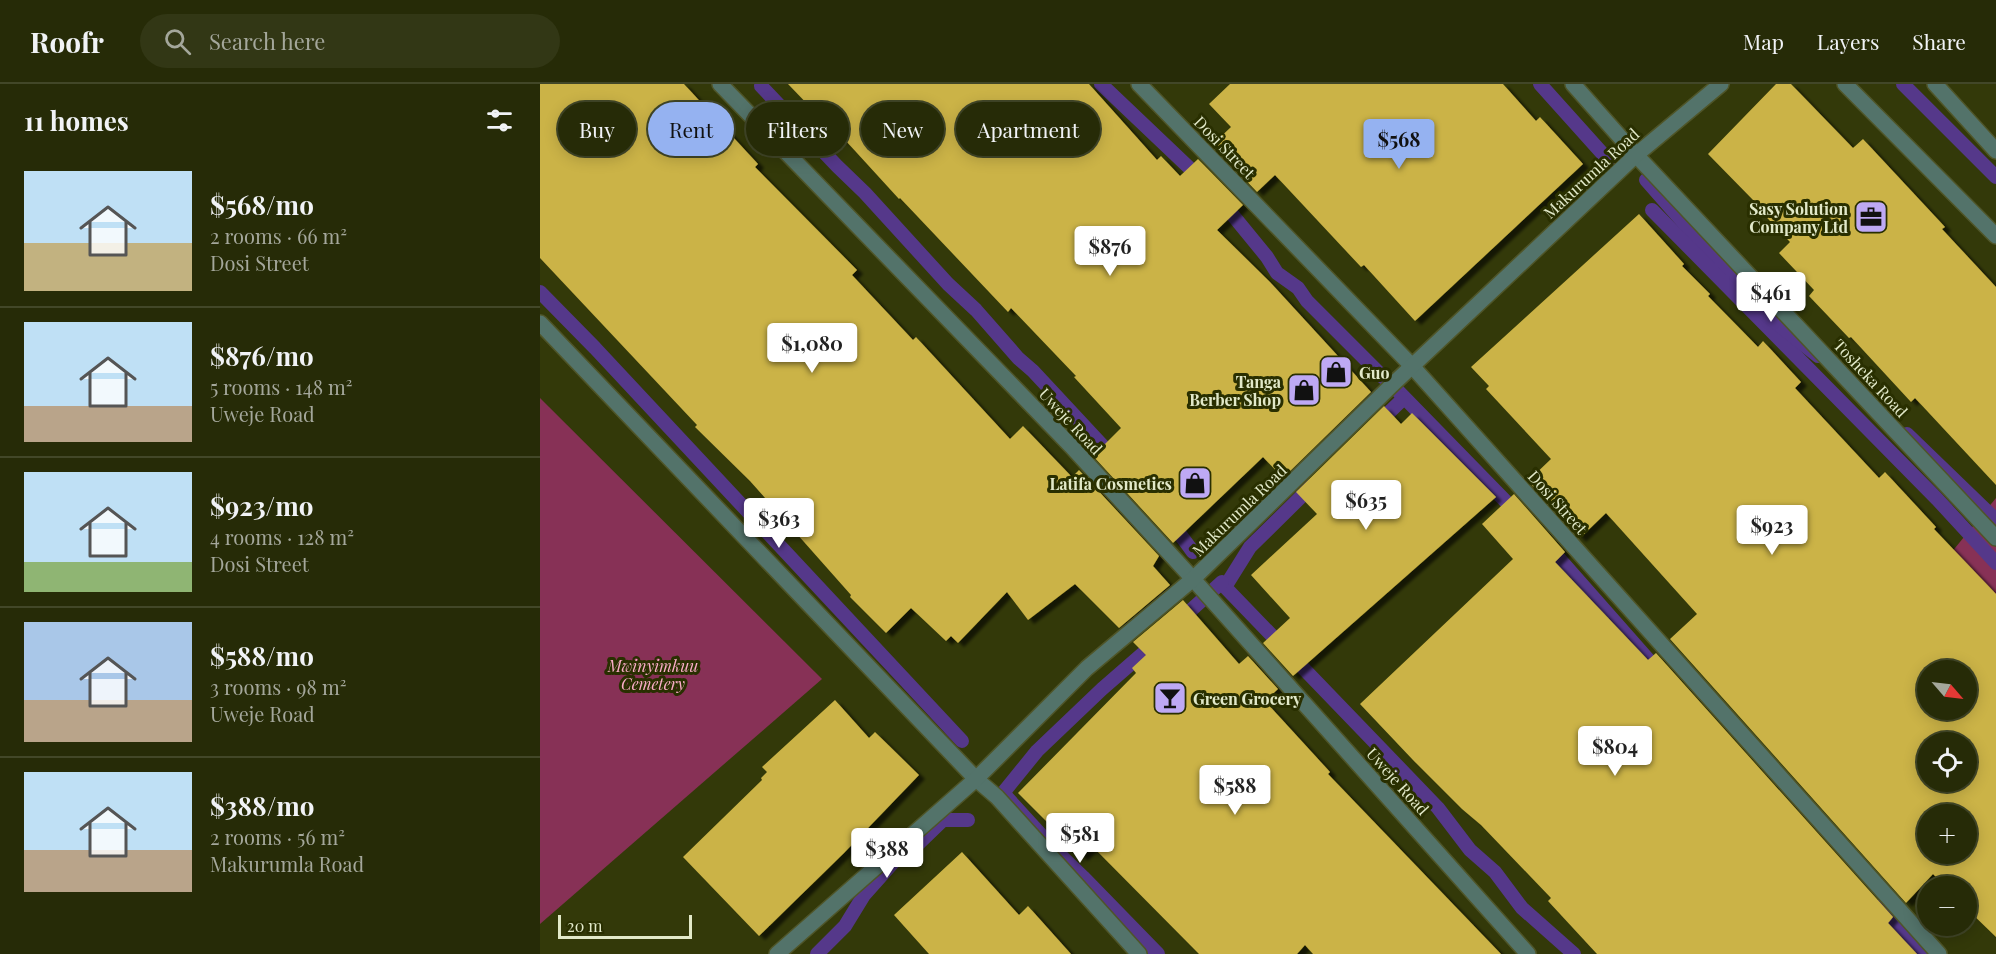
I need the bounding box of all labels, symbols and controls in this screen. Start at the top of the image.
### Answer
search box [140,14,560,68]
text: Roofr [30,23,104,60]
icon: search [161,25,194,58]
text: Search here [209,26,325,56]
text: Map [1743,27,1784,55]
text: Layers [1817,27,1879,55]
text: Share [1912,27,1966,55]
chip: Buy [558,102,636,156]
chip: Rent [648,102,734,156]
chip: Filters [746,102,849,156]
chip: New [861,102,944,156]
chip: Apartment [956,102,1100,156]
text: 11 homes [24,103,129,138]
icon: filters [483,104,516,137]
street label: Dosi Street [1190,111,1260,183]
pin: $568 [1363,119,1435,170]
street label: Makurumla Road [1539,123,1643,223]
text: $568 [1377,125,1421,152]
text: $568/mo [210,187,314,222]
icon: home [72,195,144,267]
place label: Sasy Solution Company Ltd [1749,198,1848,237]
office icon: Sasy Solution Company Ltd [1853,199,1889,235]
text: 2 rooms · 66 m² [210,222,347,249]
pin: $876 [1074,226,1146,277]
text: $876 [1088,232,1132,259]
text: Dosi Street [210,249,309,276]
pin: $461 [1735,272,1807,323]
text: $461 [1751,278,1791,305]
pin: $1,080 [763,323,861,374]
text: $1,080 [781,329,843,356]
street label: Tosheka Road [1829,334,1913,422]
text: $876/mo [210,338,314,373]
icon: home [72,346,144,418]
shop icon: Guo [1318,354,1354,390]
place label: Guo [1359,362,1390,383]
place label: Tanga Berber Shop [1189,371,1282,410]
shop icon: Tanga Berber Shop [1286,372,1322,408]
text: 5 rooms · 148 m² [210,373,353,400]
street label: Uweje Road [1035,383,1107,459]
text: Uweje Road [210,400,315,427]
street label: Makurumla Road [1187,460,1291,560]
shop icon: Latifa Cosmetics [1177,465,1213,501]
street label: Dosi Street [1524,466,1592,539]
place label: Latifa Cosmetics [1049,473,1172,494]
pin: $635 [1330,480,1402,531]
text: $635 [1345,486,1387,513]
text: $923/mo [210,488,313,523]
icon: home [72,496,144,568]
pin: $363 [743,498,815,549]
text: $363 [758,504,800,531]
pin: $923 [1736,505,1808,556]
text: $923 [1751,511,1793,538]
text: 4 rooms · 128 m² [210,523,354,550]
text: Dosi Street [210,550,309,577]
text: $588/mo [210,638,314,673]
icon: home [72,646,144,718]
park label: Mwinyimkuu Cemetery [607,655,698,694]
north arrow [1917,660,1977,720]
map controls [1917,660,1977,936]
text: 3 rooms · 98 m² [210,673,346,700]
bar icon: Green Grocery [1152,680,1188,716]
place label: Green Grocery [1193,688,1302,709]
text: Uweje Road [210,700,315,727]
pin: $804 [1579,726,1651,777]
text: $804 [1592,732,1638,759]
button: locate [1917,732,1977,792]
street label: Uweje Road [1362,743,1434,819]
pin: $588 [1199,765,1271,816]
text: $588 [1213,771,1257,798]
text: $388/mo [210,788,314,823]
icon: home [72,796,144,868]
button: + [1917,804,1977,864]
pin: $581 [1044,813,1116,864]
text: $581 [1060,819,1100,846]
text: 2 rooms · 56 m² [210,823,345,850]
pin: $388 [851,828,923,879]
text: $388 [865,834,909,861]
text: Makurumla Road [210,850,364,877]
button: − [1917,876,1977,936]
scale bar [558,912,692,940]
text: 20 m [567,915,602,936]

